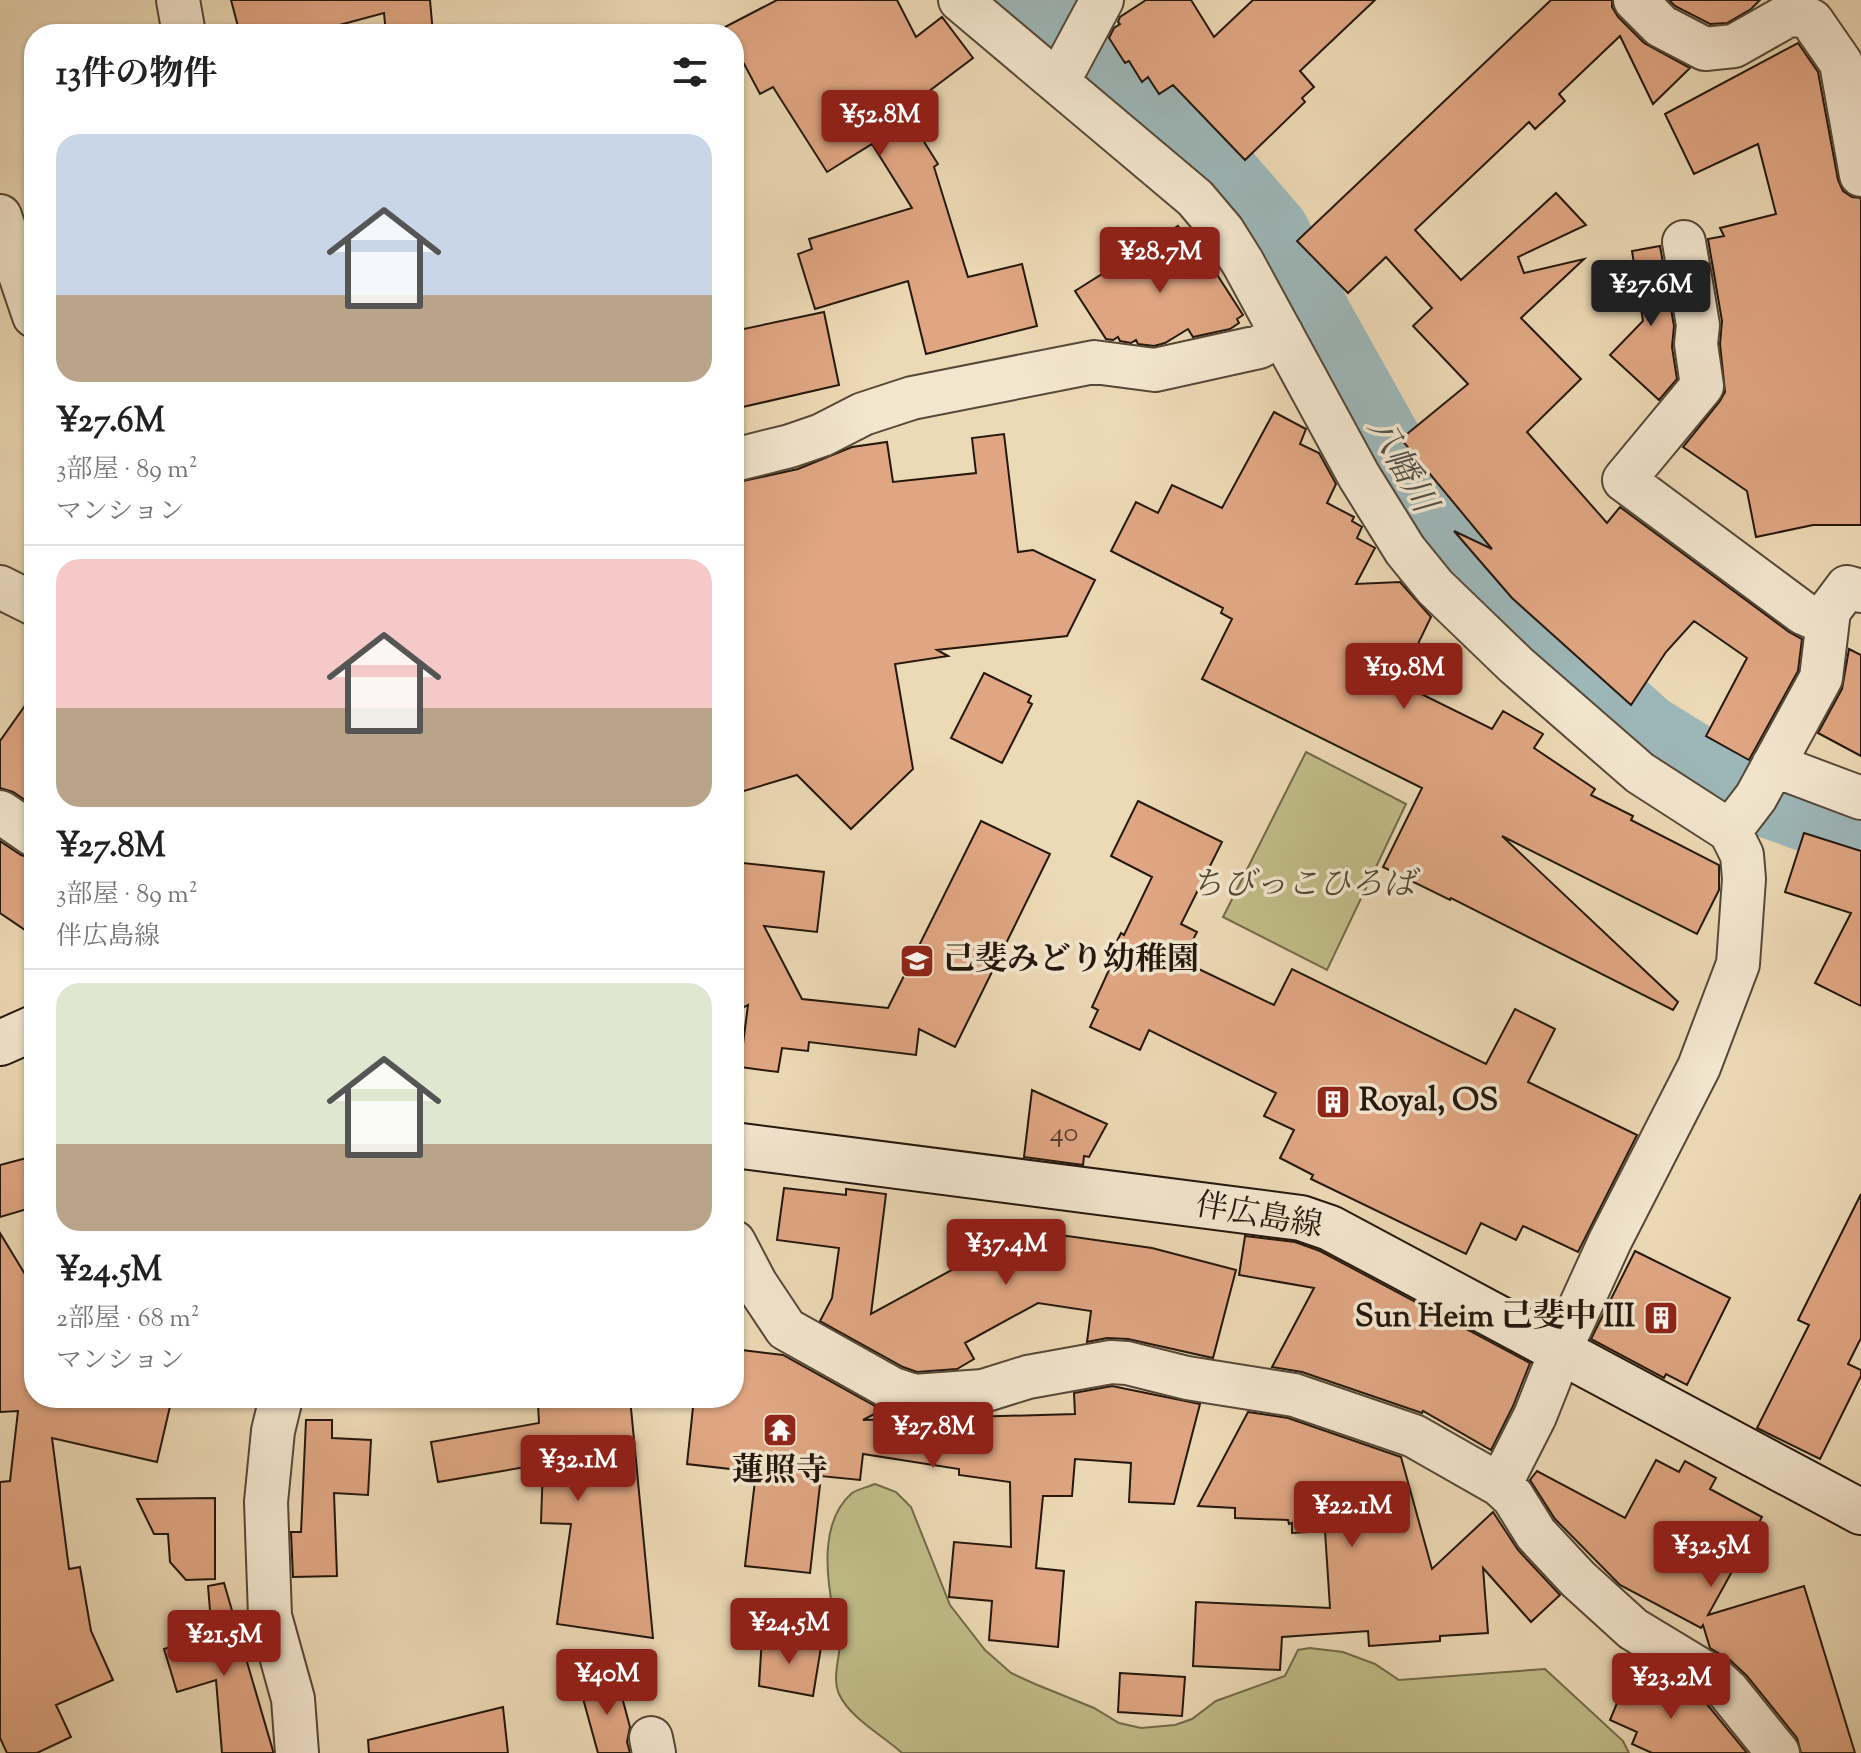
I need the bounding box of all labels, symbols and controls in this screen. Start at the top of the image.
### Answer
icon: filters [668,50,712,94]
text: 13件の物件 [56,51,217,100]
pin: ¥52.8M [815,90,945,158]
text: ¥52.8M [840,97,921,134]
icon: home [312,186,456,330]
pin: ¥28.7M [1095,227,1225,295]
text: ¥28.7M [1118,234,1202,271]
pin: ¥27.6M [1586,260,1716,328]
text: ¥27.6M [1609,267,1693,304]
text: ¥27.6M [56,398,165,447]
water label: 八幡川 [1353,410,1449,526]
text: 3部屋 · 89 m² [56,452,198,489]
text: マンション [56,494,185,531]
icon: home [312,611,456,755]
pin: ¥19.8M [1339,643,1469,711]
text: ¥19.8M [1363,650,1445,687]
text: ¥27.8M [56,823,165,872]
park label: ちびっこひろば [1191,863,1421,909]
text: 3部屋 · 89 m² [56,877,198,914]
text: 伴広島線 [56,919,160,956]
place label: 己斐みどり幼稚園 [943,938,1199,984]
school or university icon: 己斐みどり幼稚園 [898,942,936,980]
icon: home [312,1035,456,1179]
place label: Royal, OS [1359,1079,1498,1125]
building icon: Royal, OS [1314,1083,1352,1121]
house number: 40 [1050,1114,1078,1154]
street label: 伴広島線 [1192,1183,1326,1251]
pin: ¥37.4M [941,1219,1071,1287]
text: ¥37.4M [965,1226,1047,1263]
text: ¥24.5M [56,1247,162,1296]
place label: Sun Heim 己斐中 III [1355,1295,1635,1341]
building icon: Sun Heim 己斐中 III [1642,1299,1680,1337]
text: 2部屋 · 68 m² [56,1301,200,1338]
text: マンション [56,1343,185,1380]
pin: ¥27.8M [868,1402,998,1470]
text: ¥27.8M [891,1409,975,1446]
temple icon: 蓮照寺 [761,1411,799,1449]
pin: ¥32.1M [513,1435,643,1503]
text: ¥32.1M [539,1442,617,1479]
place label: 蓮照寺 [732,1449,828,1495]
pin: ¥22.1M [1287,1481,1417,1549]
text: ¥22.1M [1312,1488,1392,1525]
pin: ¥32.5M [1646,1521,1776,1589]
text: ¥32.5M [1672,1528,1750,1565]
pin: ¥24.5M [724,1598,854,1666]
text: ¥24.5M [748,1605,830,1642]
pin: ¥21.5M [159,1610,289,1678]
text: ¥21.5M [186,1617,262,1654]
pin: ¥40M [560,1649,654,1717]
pin: ¥23.2M [1606,1653,1736,1721]
text: ¥40M [574,1656,640,1693]
text: ¥23.2M [1630,1660,1712,1697]

